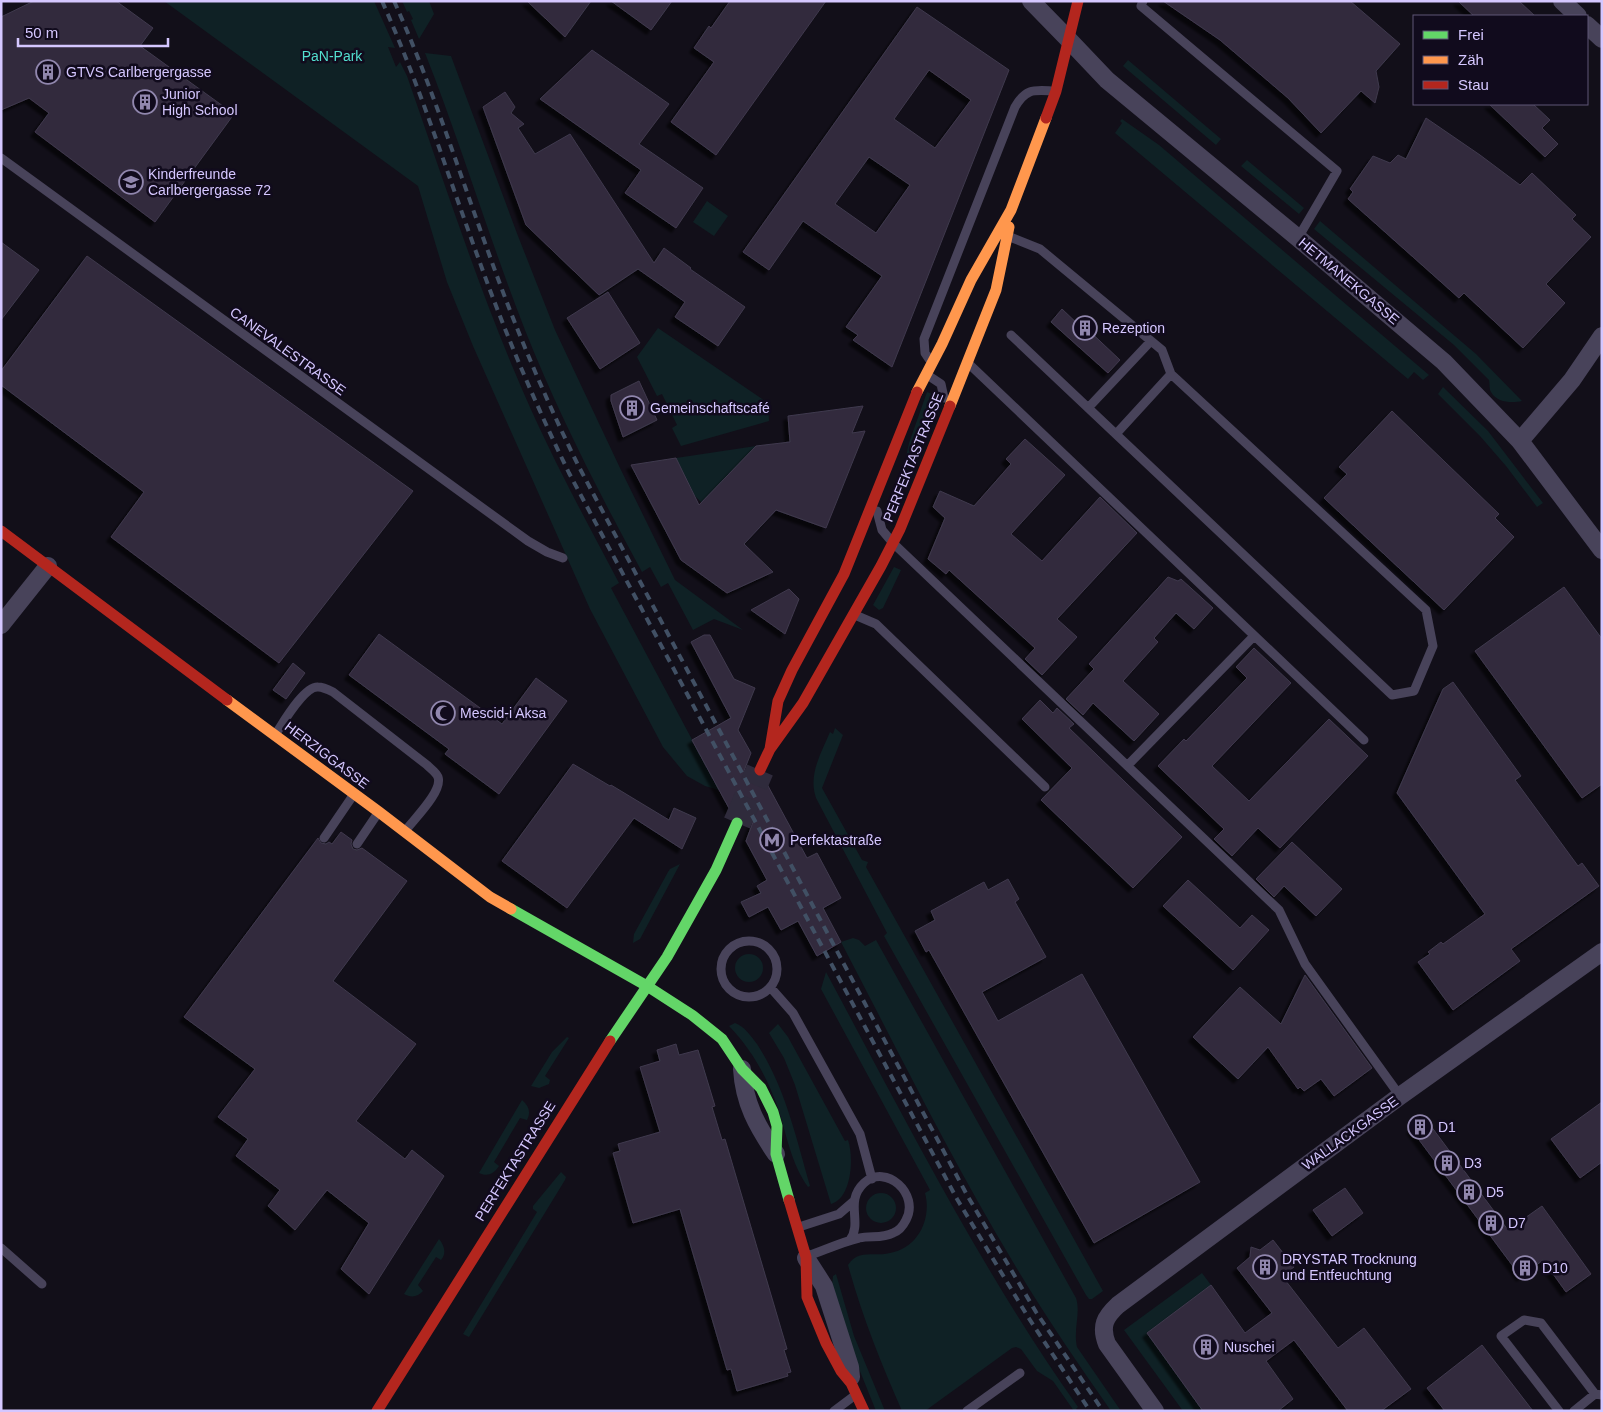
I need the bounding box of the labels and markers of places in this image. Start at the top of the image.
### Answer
building icon: GTVS Carlbergergasse [35,59,61,85]
place label: GTVS Carlbergergasse [66,64,212,80]
place label: Junior High School [162,86,238,118]
building icon: Junior High School [132,89,158,115]
place label: Kinderfreunde Carlbergergasse 72 [148,166,271,198]
school or university icon: Kinderfreunde Carlbergergasse 72 [118,169,144,195]
building icon: Rezeption [1072,315,1098,341]
place label: Rezeption [1102,320,1165,336]
building icon: Gemeinschaftscafé [619,395,645,421]
place label: Gemeinschaftscafé [650,400,770,416]
mosque icon: Mescid-i Aksa [430,700,456,726]
place label: Mescid-i Aksa [460,705,547,721]
metro station icon: Perfektastraße [759,827,785,853]
place label: Perfektastraße [790,832,882,848]
building icon: D1 [1407,1114,1433,1140]
place label: D1 [1438,1119,1456,1135]
building icon: D3 [1434,1150,1460,1176]
place label: D3 [1464,1155,1482,1171]
building icon: D5 [1456,1179,1482,1205]
place label: D5 [1486,1184,1504,1200]
building icon: D7 [1478,1210,1504,1236]
place label: D7 [1508,1215,1526,1231]
place label: DRYSTAR Trocknung und Entfeuchtung [1282,1251,1417,1283]
building icon: DRYSTAR Trocknung und Entfeuchtung [1252,1254,1278,1280]
building icon: D10 [1512,1255,1538,1281]
place label: D10 [1542,1260,1568,1276]
building icon: Nuschei [1193,1334,1219,1360]
place label: Nuschei [1224,1339,1275,1355]

